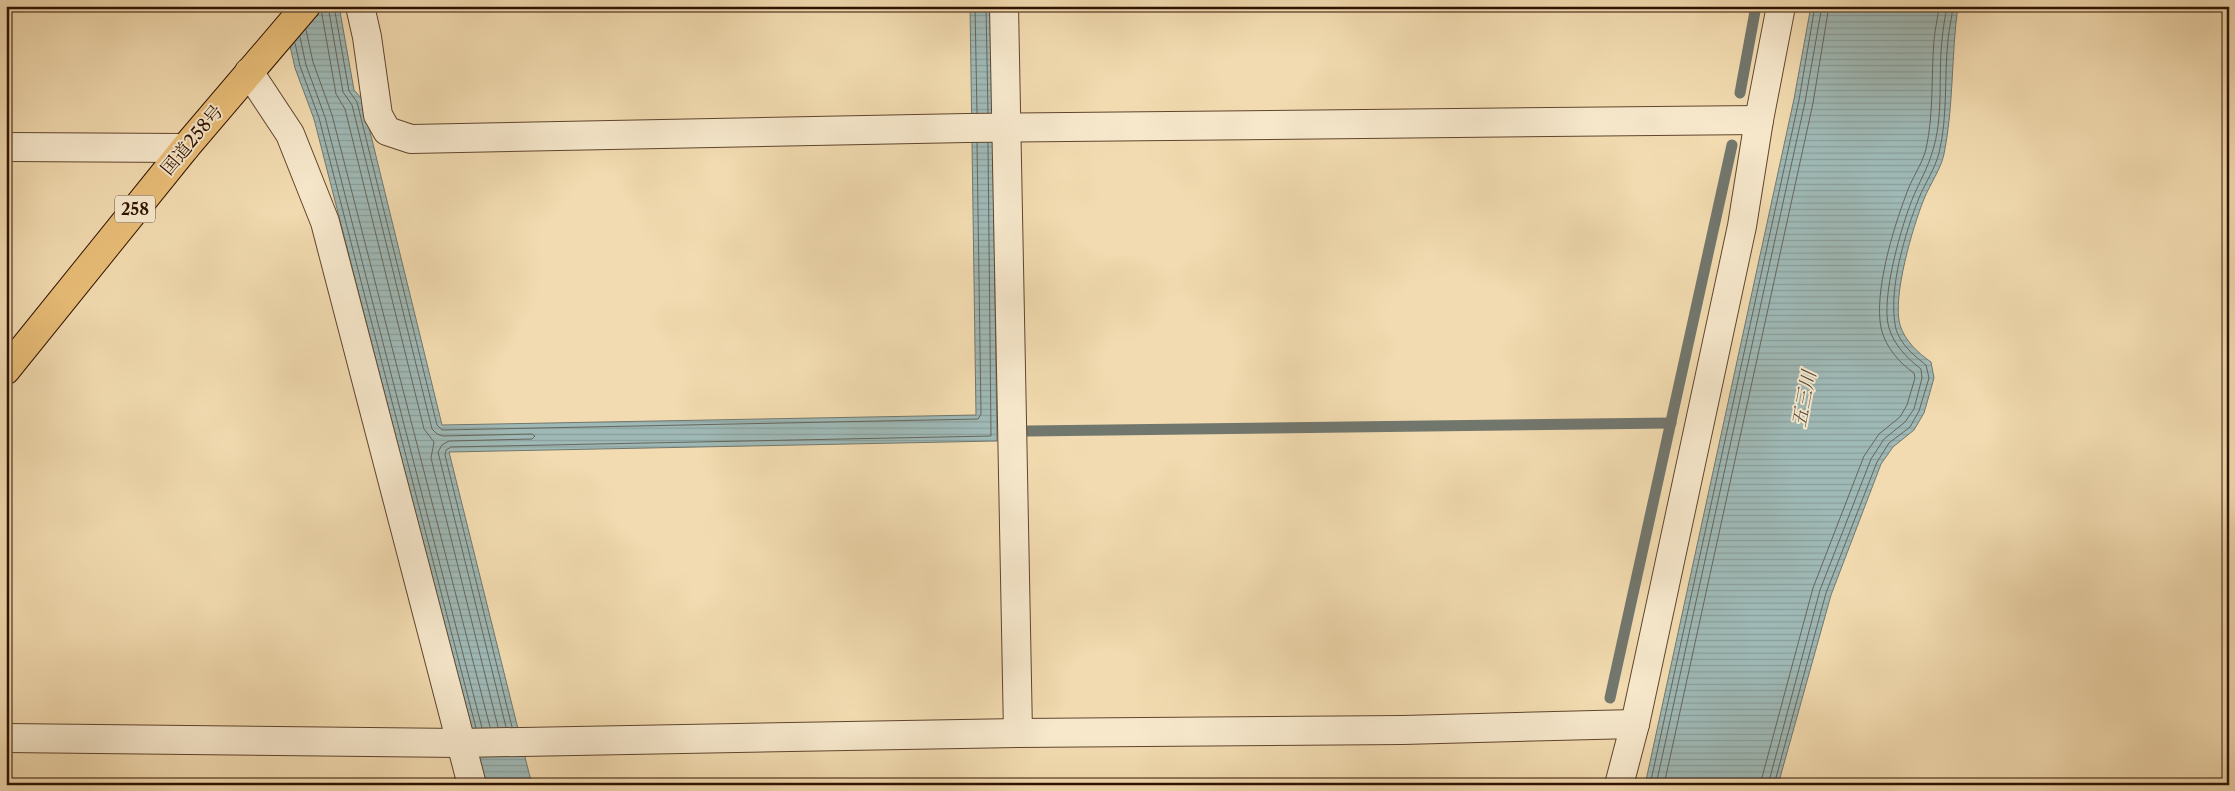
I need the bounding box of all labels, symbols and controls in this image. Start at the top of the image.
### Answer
street label: 国道258号 [156,100,228,180]
road number: 258 [115,195,155,222]
water label: 五三川 [1787,367,1821,429]

